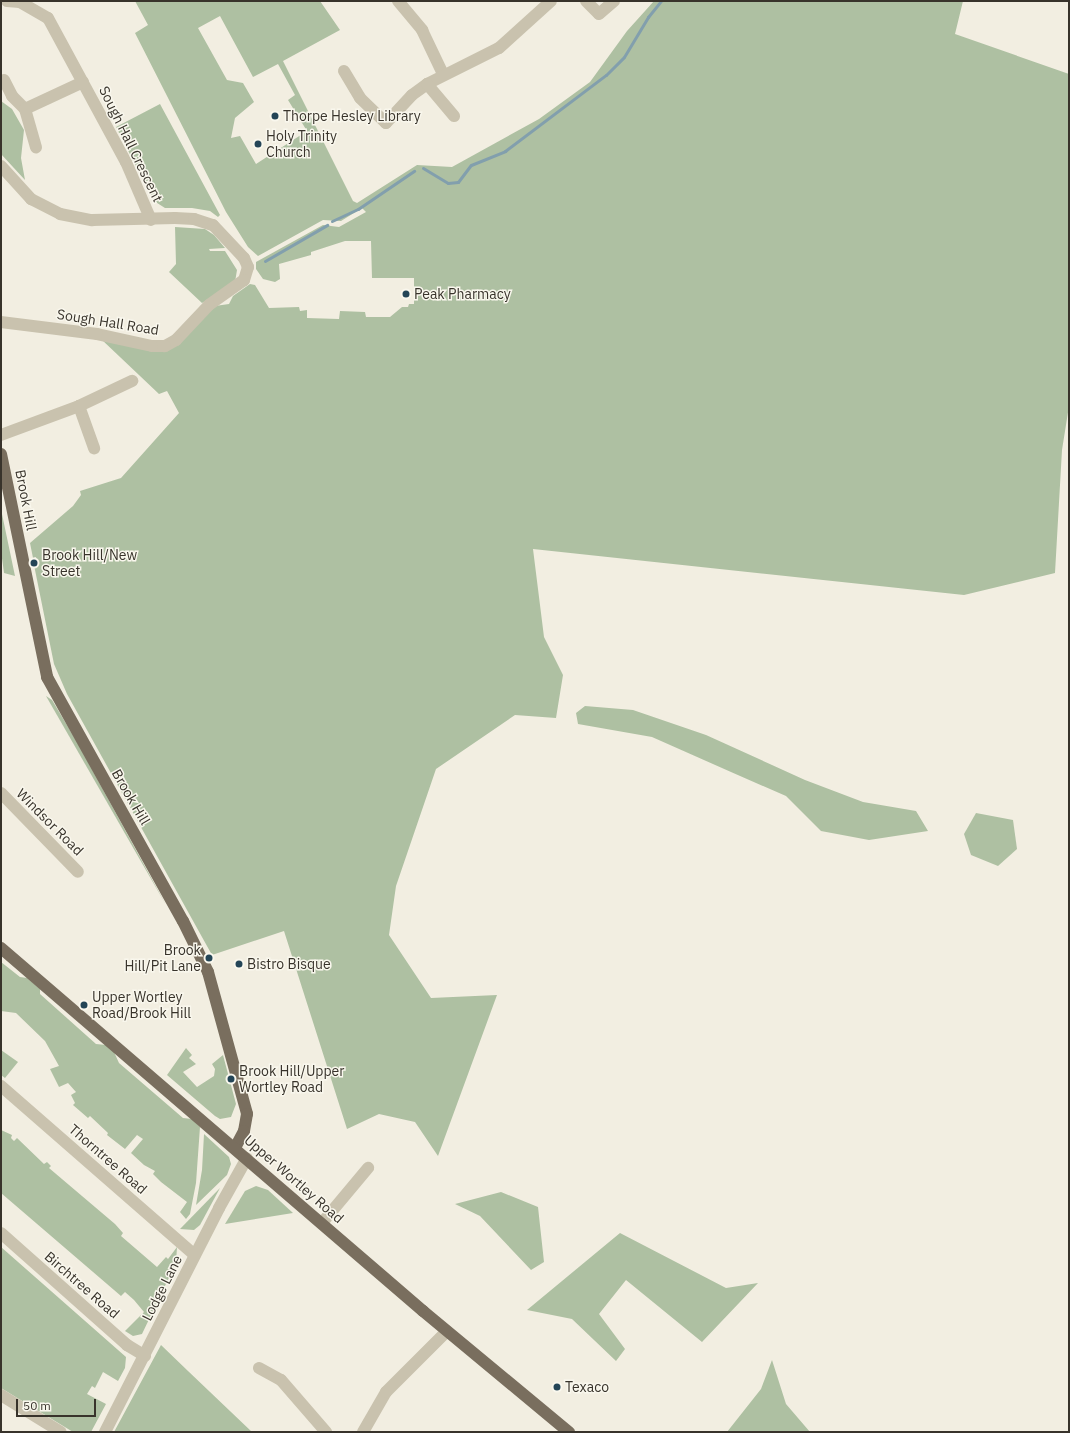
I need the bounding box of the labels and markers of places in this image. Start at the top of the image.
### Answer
place label: Thorpe Hesley Library [283,108,421,124]
marker: Thorpe Hesley Library [270,111,280,121]
place label: Holy Trinity Church [266,128,337,160]
marker: Holy Trinity Church [253,139,263,149]
place label: Peak Pharmacy [414,286,511,302]
marker: Peak Pharmacy [401,289,411,299]
place label: Brook Hill/New Street [42,547,137,580]
marker: Brook Hill/New Street [29,558,39,568]
place label: Brook Hill/Pit Lane [124,942,201,974]
marker: Brook Hill/Pit Lane [204,953,214,963]
place label: Bistro Bisque [247,956,331,972]
marker: Bistro Bisque [234,959,244,969]
place label: Upper Wortley Road/Brook Hill [92,989,191,1022]
marker: Upper Wortley Road/Brook Hill [79,1000,89,1010]
place label: Brook Hill/Upper Wortley Road [239,1063,344,1096]
marker: Brook Hill/Upper Wortley Road [226,1074,236,1084]
place label: Texaco [565,1379,609,1395]
marker: Texaco [552,1382,562,1392]

